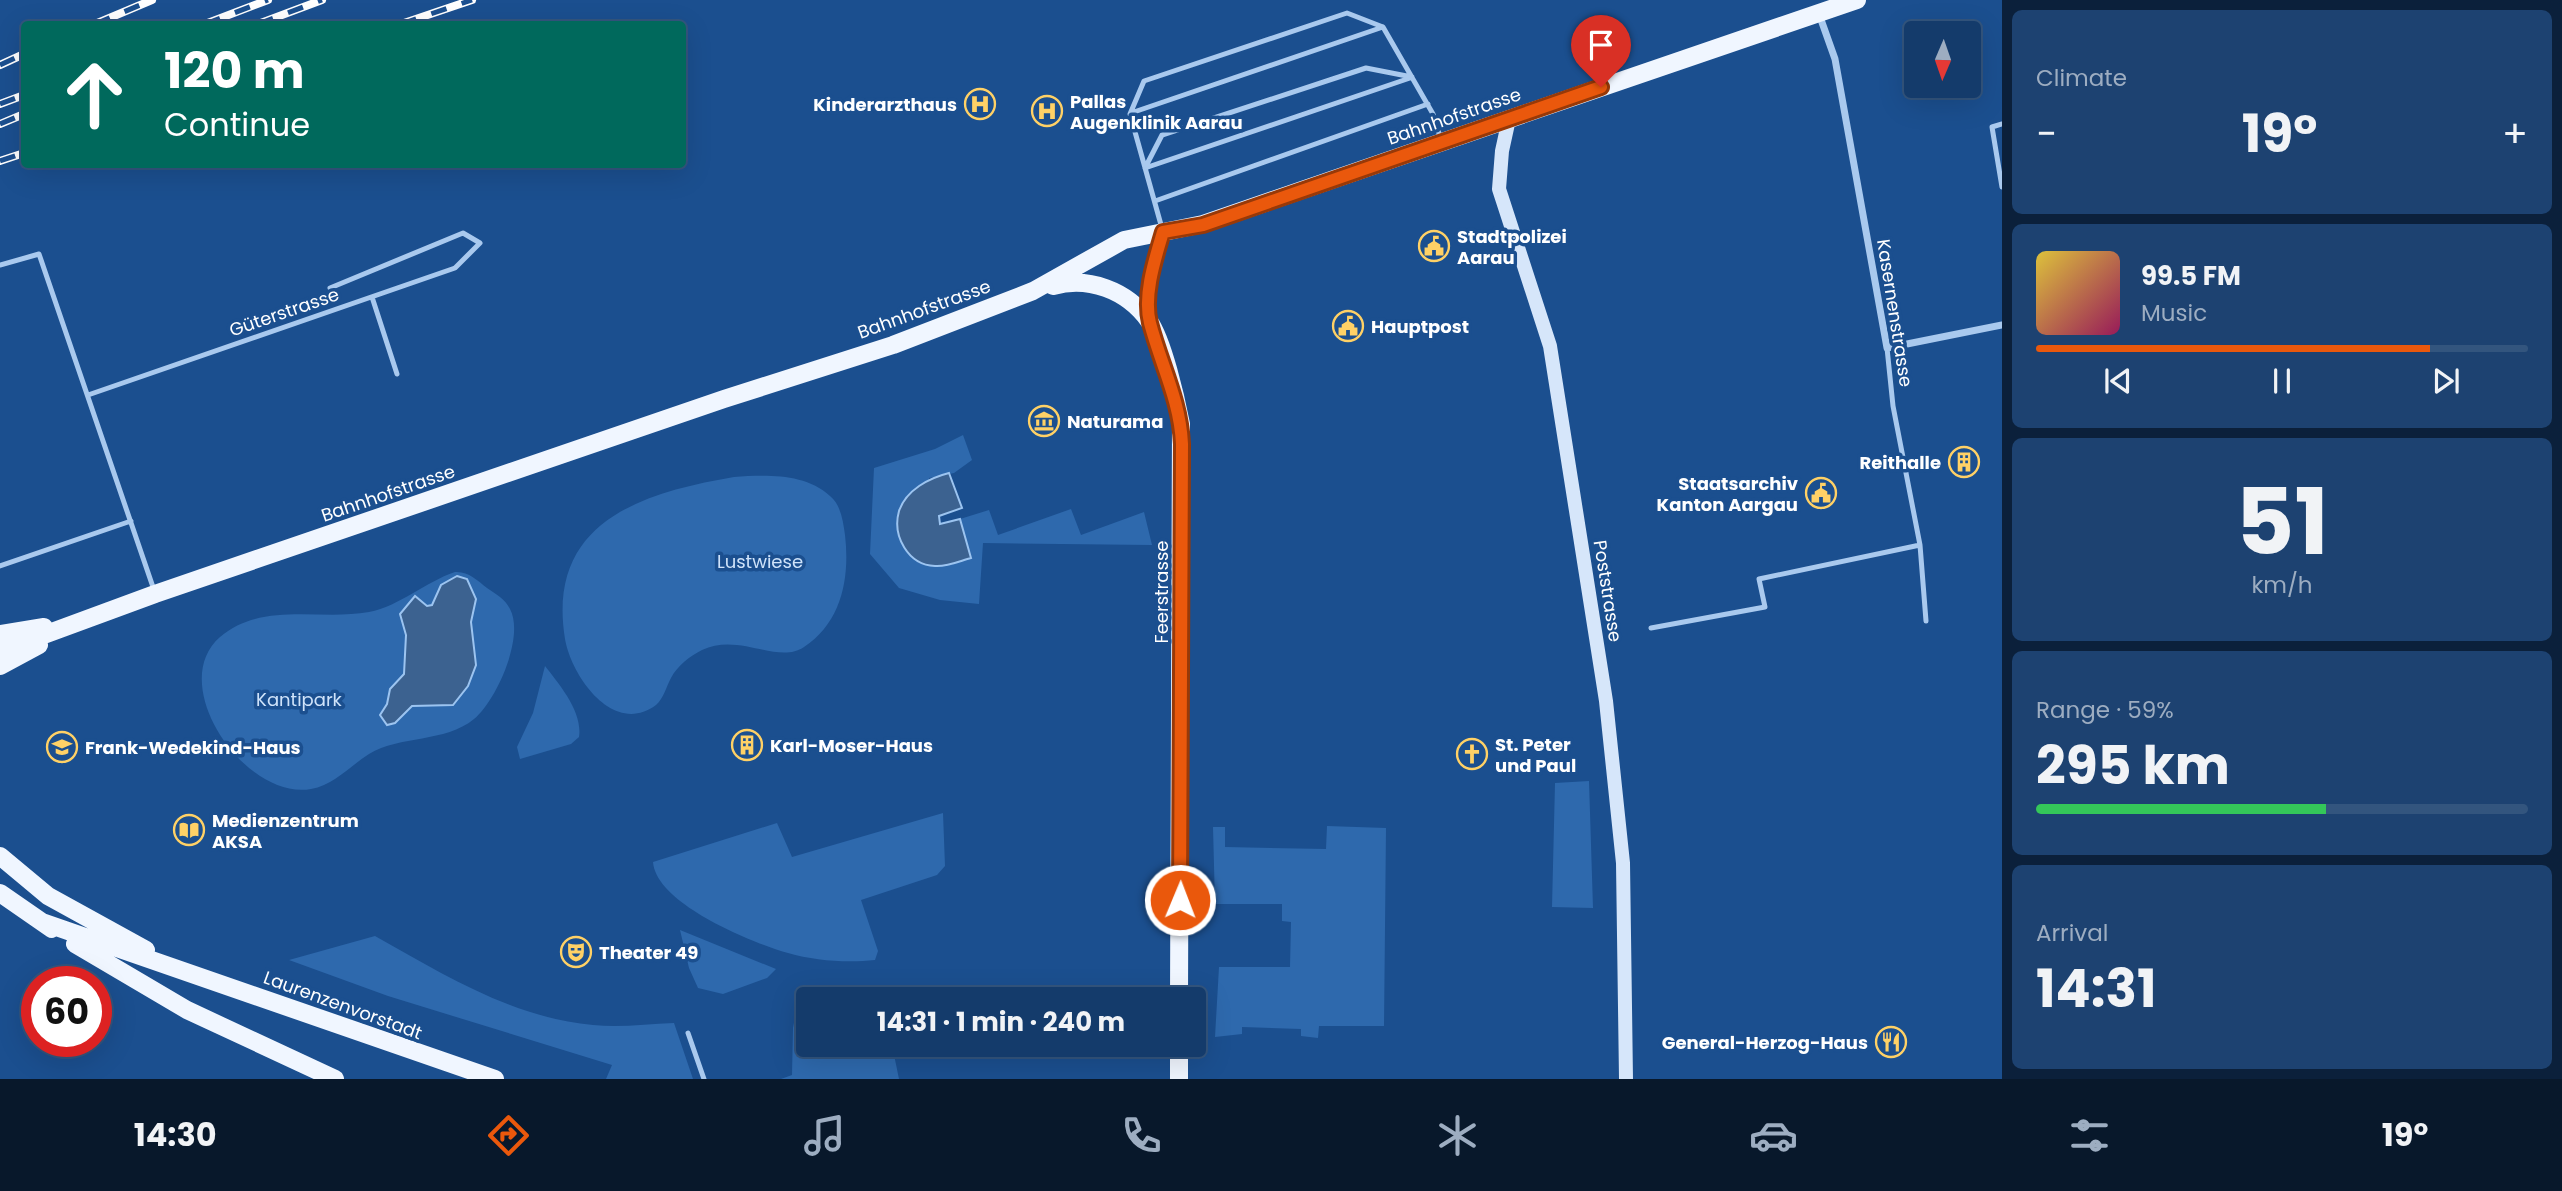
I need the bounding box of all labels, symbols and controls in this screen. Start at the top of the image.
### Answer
pin [1571,15,1631,87]
north arrow [1904,21,1981,98]
map controls [1904,21,1981,98]
icon: arrive [1582,26,1620,64]
text: 120 m [164,37,305,105]
icon: ahead [49,49,140,140]
text: Climate [2036,62,2127,94]
street label: Bahnhofstrasse [1384,81,1524,151]
hospital icon: Kinderarzthaus [963,87,997,121]
place label: Pallas Augenklinik Aarau [1070,89,1243,135]
place label: Kinderarzthaus [813,92,957,117]
hospital icon: Pallas Augenklinik Aarau [1030,94,1064,128]
text: 19° [2242,97,2317,170]
text: Continue [164,102,310,147]
text: − [2036,107,2057,160]
text: + [2502,107,2528,160]
place label: Stadtpolizei Aarau [1457,224,1567,270]
public building icon: Stadtpolizei Aarau [1417,229,1451,263]
street label: Kasernenstrasse [1871,237,1919,389]
text: 99.5 FM [2141,258,2241,294]
street label: Bahnhofstrasse [854,273,994,345]
street label: Güterstrasse [226,282,342,342]
text: Music [2141,297,2207,329]
public building icon: Hauptpost [1331,309,1365,343]
place label: Hauptpost [1371,314,1469,339]
icon: previous [2099,362,2137,400]
icon: pause [2263,362,2301,400]
icon: next [2427,362,2465,400]
museum icon: Naturama [1027,404,1061,438]
place label: Naturama [1067,409,1163,434]
building icon: Reithalle [1947,445,1981,479]
place label: Reithalle [1859,450,1941,475]
street label: Bahnhofstrasse [318,458,458,528]
text: 51 [2235,458,2329,586]
place label: Staatsarchiv Kanton Aargau [1657,471,1799,517]
public building icon: Staatsarchiv Kanton Aargau [1804,476,1838,510]
street label: Poststrasse [1588,538,1628,644]
street label: Feerstrasse [1149,541,1174,643]
park label: Lustwiese [717,549,803,574]
text: km/h [2251,569,2313,601]
park label: Kantipark [256,687,343,712]
text: Range · 59% [2036,694,2174,726]
building icon: Karl-Moser-Haus [730,728,764,762]
text: 295 km [2036,729,2230,802]
school or university icon: Frank-Wedekind-Haus [45,730,79,764]
place label: St. Peter und Paul [1495,732,1576,778]
place label: Karl-Moser-Haus [770,733,933,758]
place label: Frank-Wedekind-Haus [85,735,301,760]
church icon: St. Peter und Paul [1455,737,1489,771]
place label: Medienzentrum AKSA [212,808,359,854]
library icon: Medienzentrum AKSA [172,813,206,847]
position arrow [1143,863,1217,937]
text: Arrival [2036,917,2108,949]
theatre icon: Theater 49 [559,935,593,969]
place label: Theater 49 [599,940,698,965]
text: 14:31 [2036,952,2157,1025]
street label: Laurenzenvorstadt [260,965,426,1045]
speed limit sign: 60 [21,966,112,1057]
text: 14:31 · 1 min · 240 m [877,1004,1125,1040]
restaurant icon: General-Herzog-Haus [1874,1025,1908,1059]
place label: General-Herzog-Haus [1662,1030,1868,1055]
icon: directions [484,1111,533,1160]
icon: music [800,1111,849,1160]
icon: phone [1117,1111,1166,1160]
icon: climate [1433,1111,1482,1160]
icon: car [1749,1111,1798,1160]
icon: filters [2065,1111,2114,1160]
text: 14:30 [134,1112,217,1157]
text: 19° [2382,1112,2428,1157]

